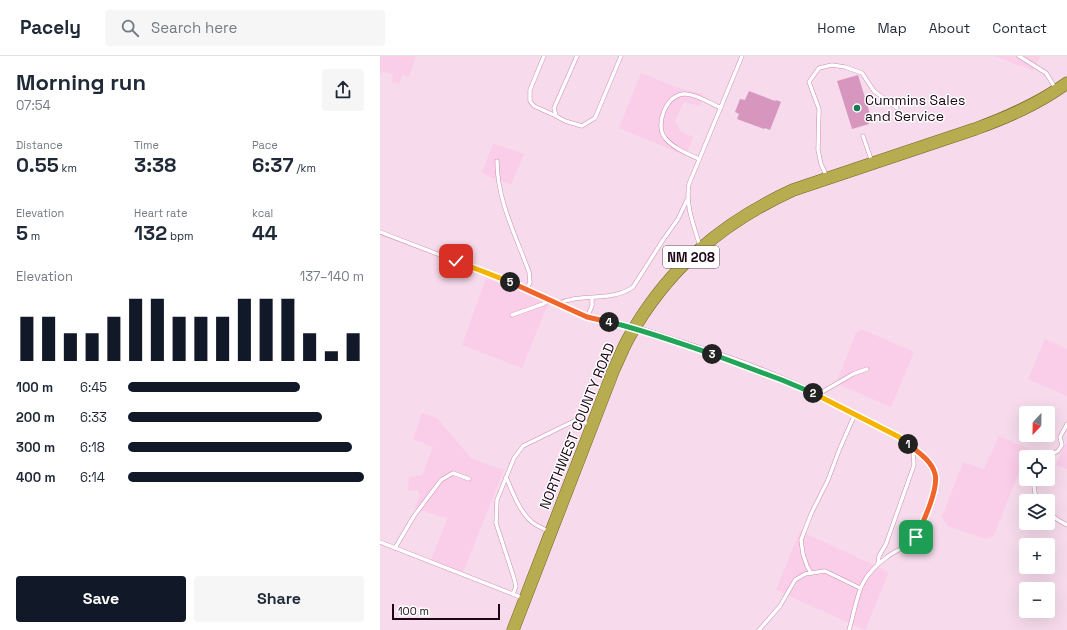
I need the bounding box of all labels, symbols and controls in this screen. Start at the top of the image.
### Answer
search box [105,10,385,46]
text: Pacely [20,15,81,40]
icon: search [119,17,141,39]
text: Search here [151,18,237,37]
text: Home [817,19,855,37]
text: Map [877,19,907,37]
text: About [929,19,970,37]
text: Contact [992,19,1047,37]
text: Morning run [16,68,146,96]
button: share [322,69,364,111]
place label: Cummins Sales and Service [865,91,965,125]
text: 07:54 [16,97,51,114]
marker: Cummins Sales and Service [852,103,862,113]
text: Distance [16,138,63,152]
text: Time [134,138,159,152]
text: Pace [252,138,278,152]
text: 0.55 [16,152,59,178]
text: 3:38 [134,152,176,178]
text: 6:37 [252,152,294,178]
text: km [59,161,77,175]
text: /km [294,161,316,175]
text: Elevation [16,206,64,220]
text: Heart rate [134,206,187,220]
text: kcal [252,206,273,220]
text: 5 [16,220,28,246]
text: 132 [134,220,167,246]
text: 44 [252,220,277,246]
text: m [28,229,40,243]
text: bpm [167,229,194,243]
pin [439,244,473,278]
road number: NM 208 [663,246,719,268]
icon: check [445,250,467,272]
text: Elevation [16,268,73,285]
text: 137–140 m [300,268,364,285]
pin: 5 [500,272,520,292]
text: 5 [507,275,513,289]
pin: 4 [599,312,619,332]
text: 4 [606,315,613,329]
street label: NORTHWEST COUNTY ROAD [535,340,619,512]
pin: 3 [702,344,722,364]
text: 3 [709,347,715,361]
text: 100 m [16,379,53,396]
text: 6:45 [80,379,107,396]
pin: 2 [803,383,823,403]
text: 2 [810,386,816,400]
north arrow [1019,406,1055,442]
map controls [1019,406,1055,618]
text: 200 m [16,409,55,426]
text: 6:33 [80,409,107,426]
pin: 1 [898,434,918,454]
text: 1 [906,437,910,451]
text: 300 m [16,439,55,456]
text: 6:18 [80,439,105,456]
button: locate [1019,450,1055,486]
text: 400 m [16,469,56,486]
text: 6:14 [80,469,105,486]
button: layers [1019,494,1055,530]
pin [899,520,933,554]
icon: arrive [905,526,927,548]
button: + [1019,538,1055,574]
button: Save [16,576,186,622]
button: Share [194,576,364,622]
button: − [1019,582,1055,618]
scale bar [392,602,500,621]
text: 100 m [398,604,429,618]

